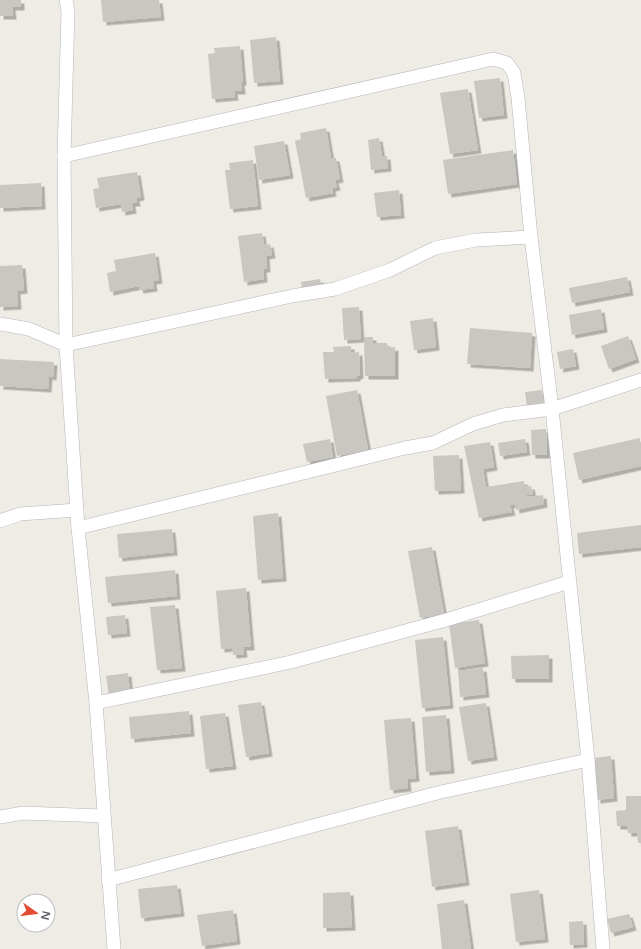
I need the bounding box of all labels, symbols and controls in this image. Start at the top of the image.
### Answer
north arrow [16,893,56,933]
text: N [38,909,53,921]

